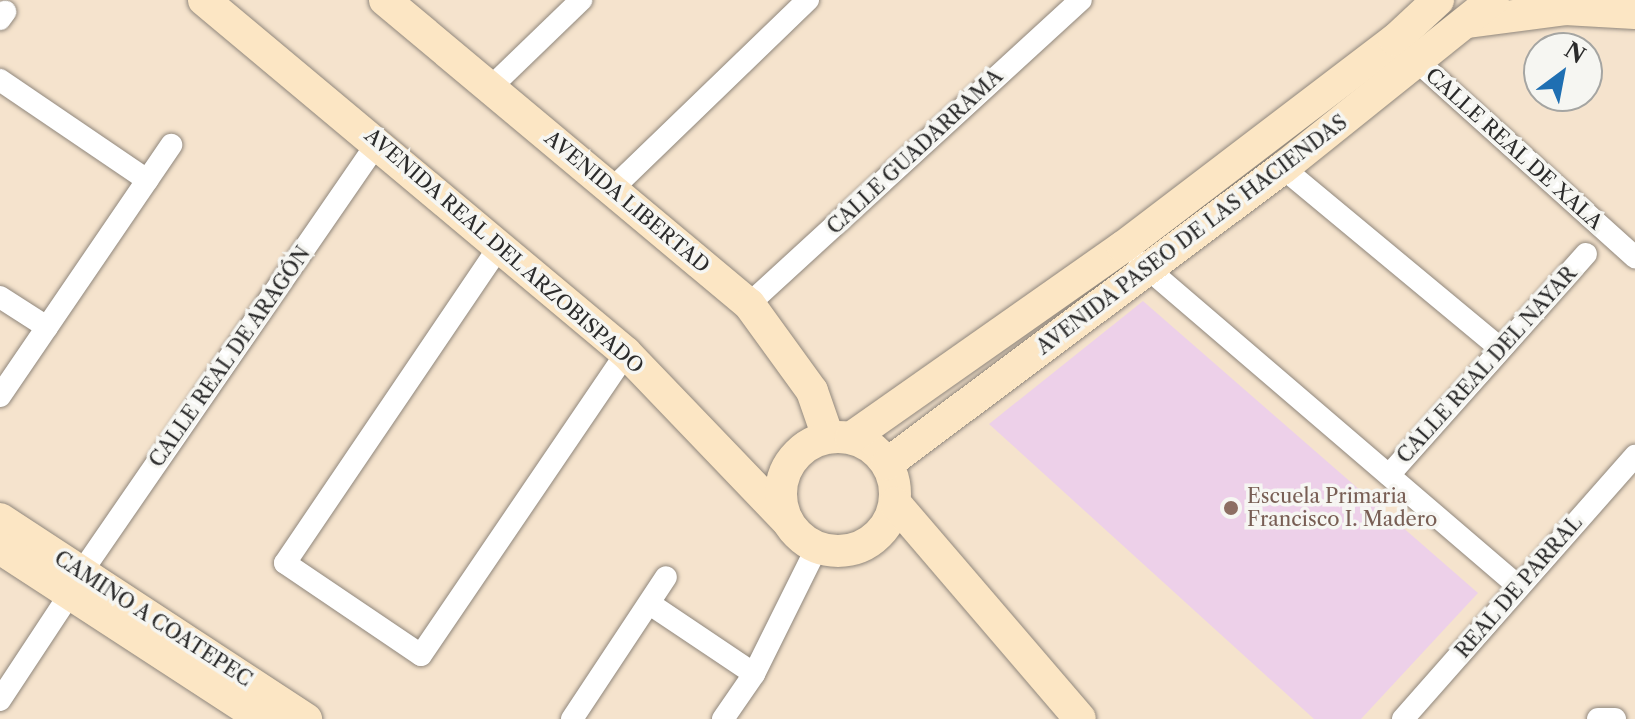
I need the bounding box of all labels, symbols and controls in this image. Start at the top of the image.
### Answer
north arrow [1523,32,1603,112]
text: N [1560,36,1590,69]
street label: CALLE REAL DE XALA [1420,63,1608,235]
street label: CALLE GUADARRAMA [822,65,1008,239]
street label: AVENIDA PASEO DE LAS HACIENDAS [1032,110,1352,360]
street label: AVENIDA REAL DEL ARZOBISPADO [359,123,649,379]
street label: AVENIDA LIBERTAD [540,126,714,278]
street label: CALLE REAL DE ARAGÓN [144,242,316,472]
street label: CALLE REAL DEL NAYAR [1392,261,1582,469]
place label: Escuela Primaria Francisco I. Madero [1247,484,1437,531]
marker: Escuela Primaria Francisco I. Madero [1222,499,1240,517]
street label: REAL DE PARRAL [1451,511,1587,663]
street label: CAMINO A COATEPEC [49,546,257,692]

